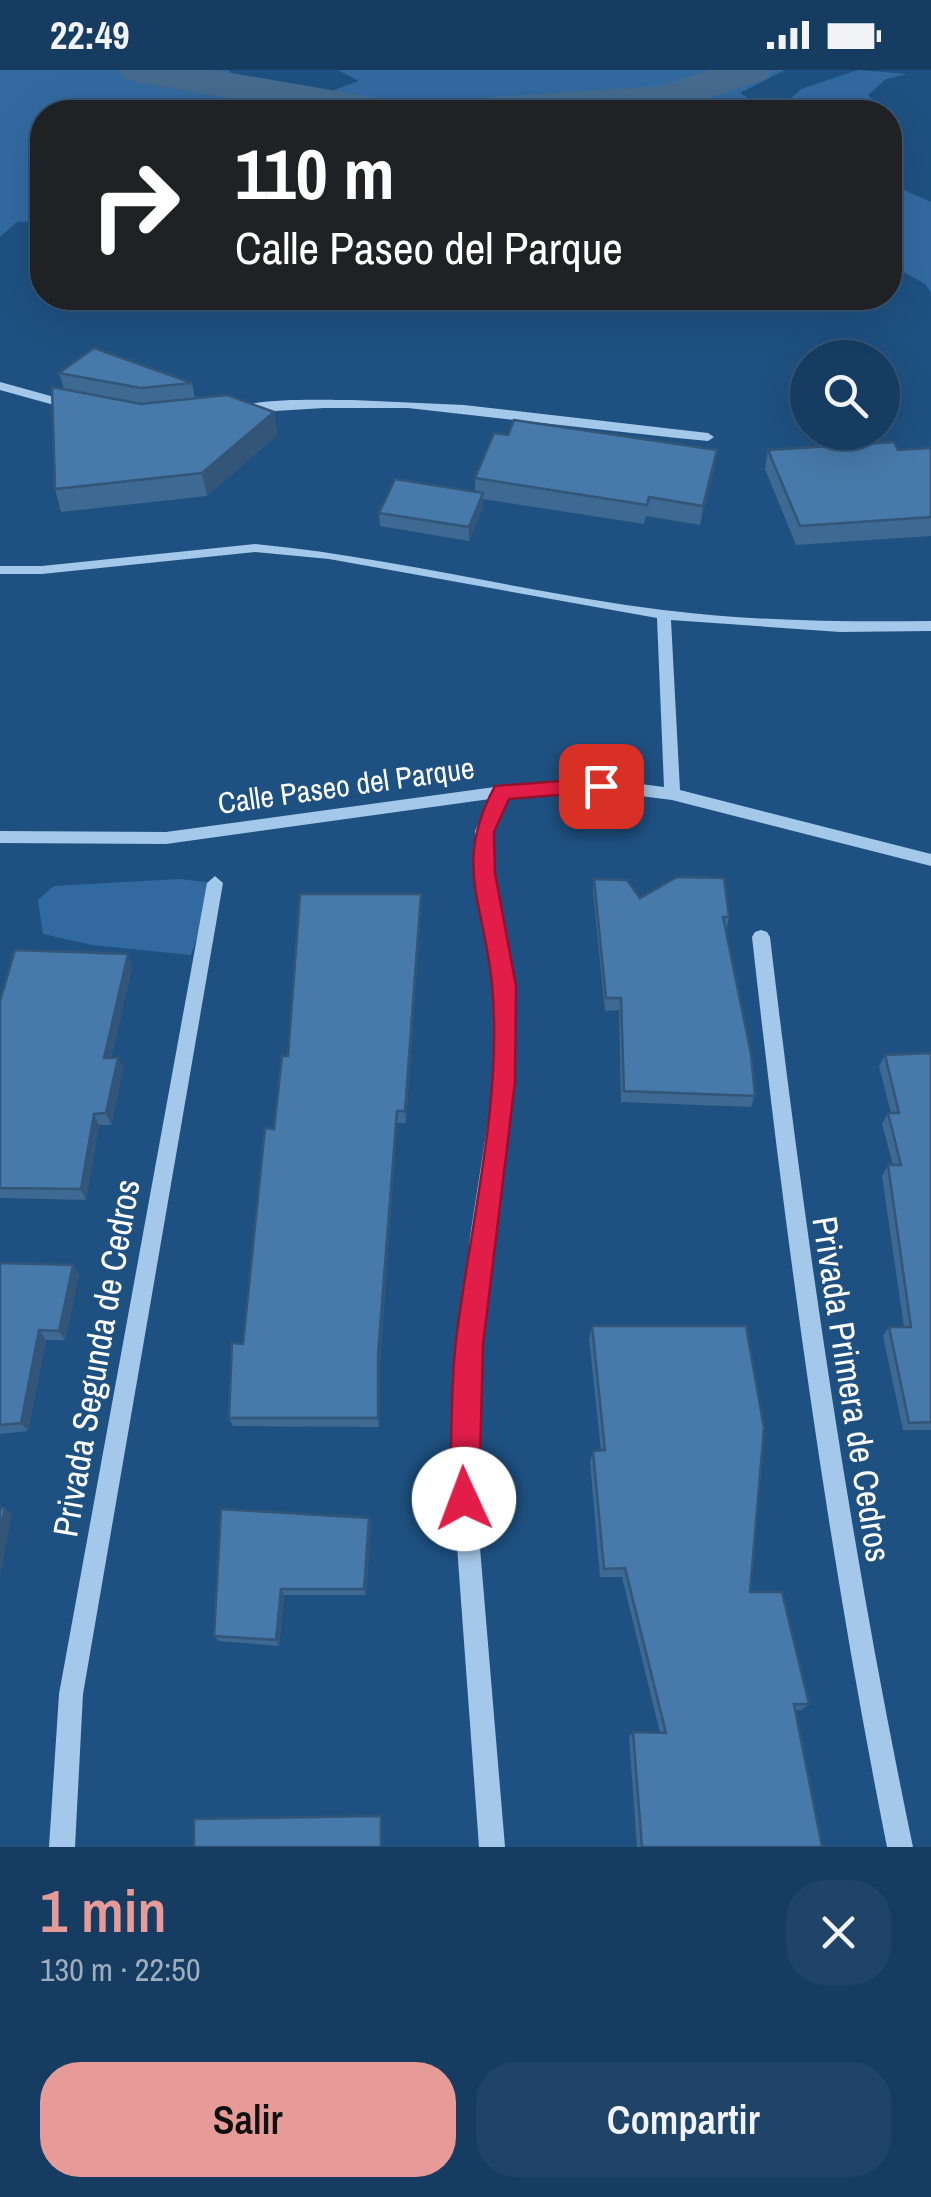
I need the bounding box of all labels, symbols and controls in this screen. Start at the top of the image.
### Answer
text: 22:49 [50,10,130,61]
text: 110 m [235,127,395,221]
icon: right [70,140,200,270]
text: Calle Paseo del Parque [235,217,623,278]
map controls [790,340,900,450]
button: search [790,340,900,450]
pin [559,744,644,829]
street label: Calle Paseo del Parque [215,747,477,823]
icon: arrive [574,759,629,814]
street label: Privada Segunda de Cedros [41,1176,151,1540]
street label: Privada Primera de Cedros [801,1213,903,1565]
position arrow [412,1447,516,1551]
text: 1 min [40,1870,167,1951]
button: close [786,1880,891,1985]
text: 130 m · 22:50 [40,1948,200,1991]
button: Salir [40,2062,456,2177]
button: Compartir [476,2062,891,2177]

